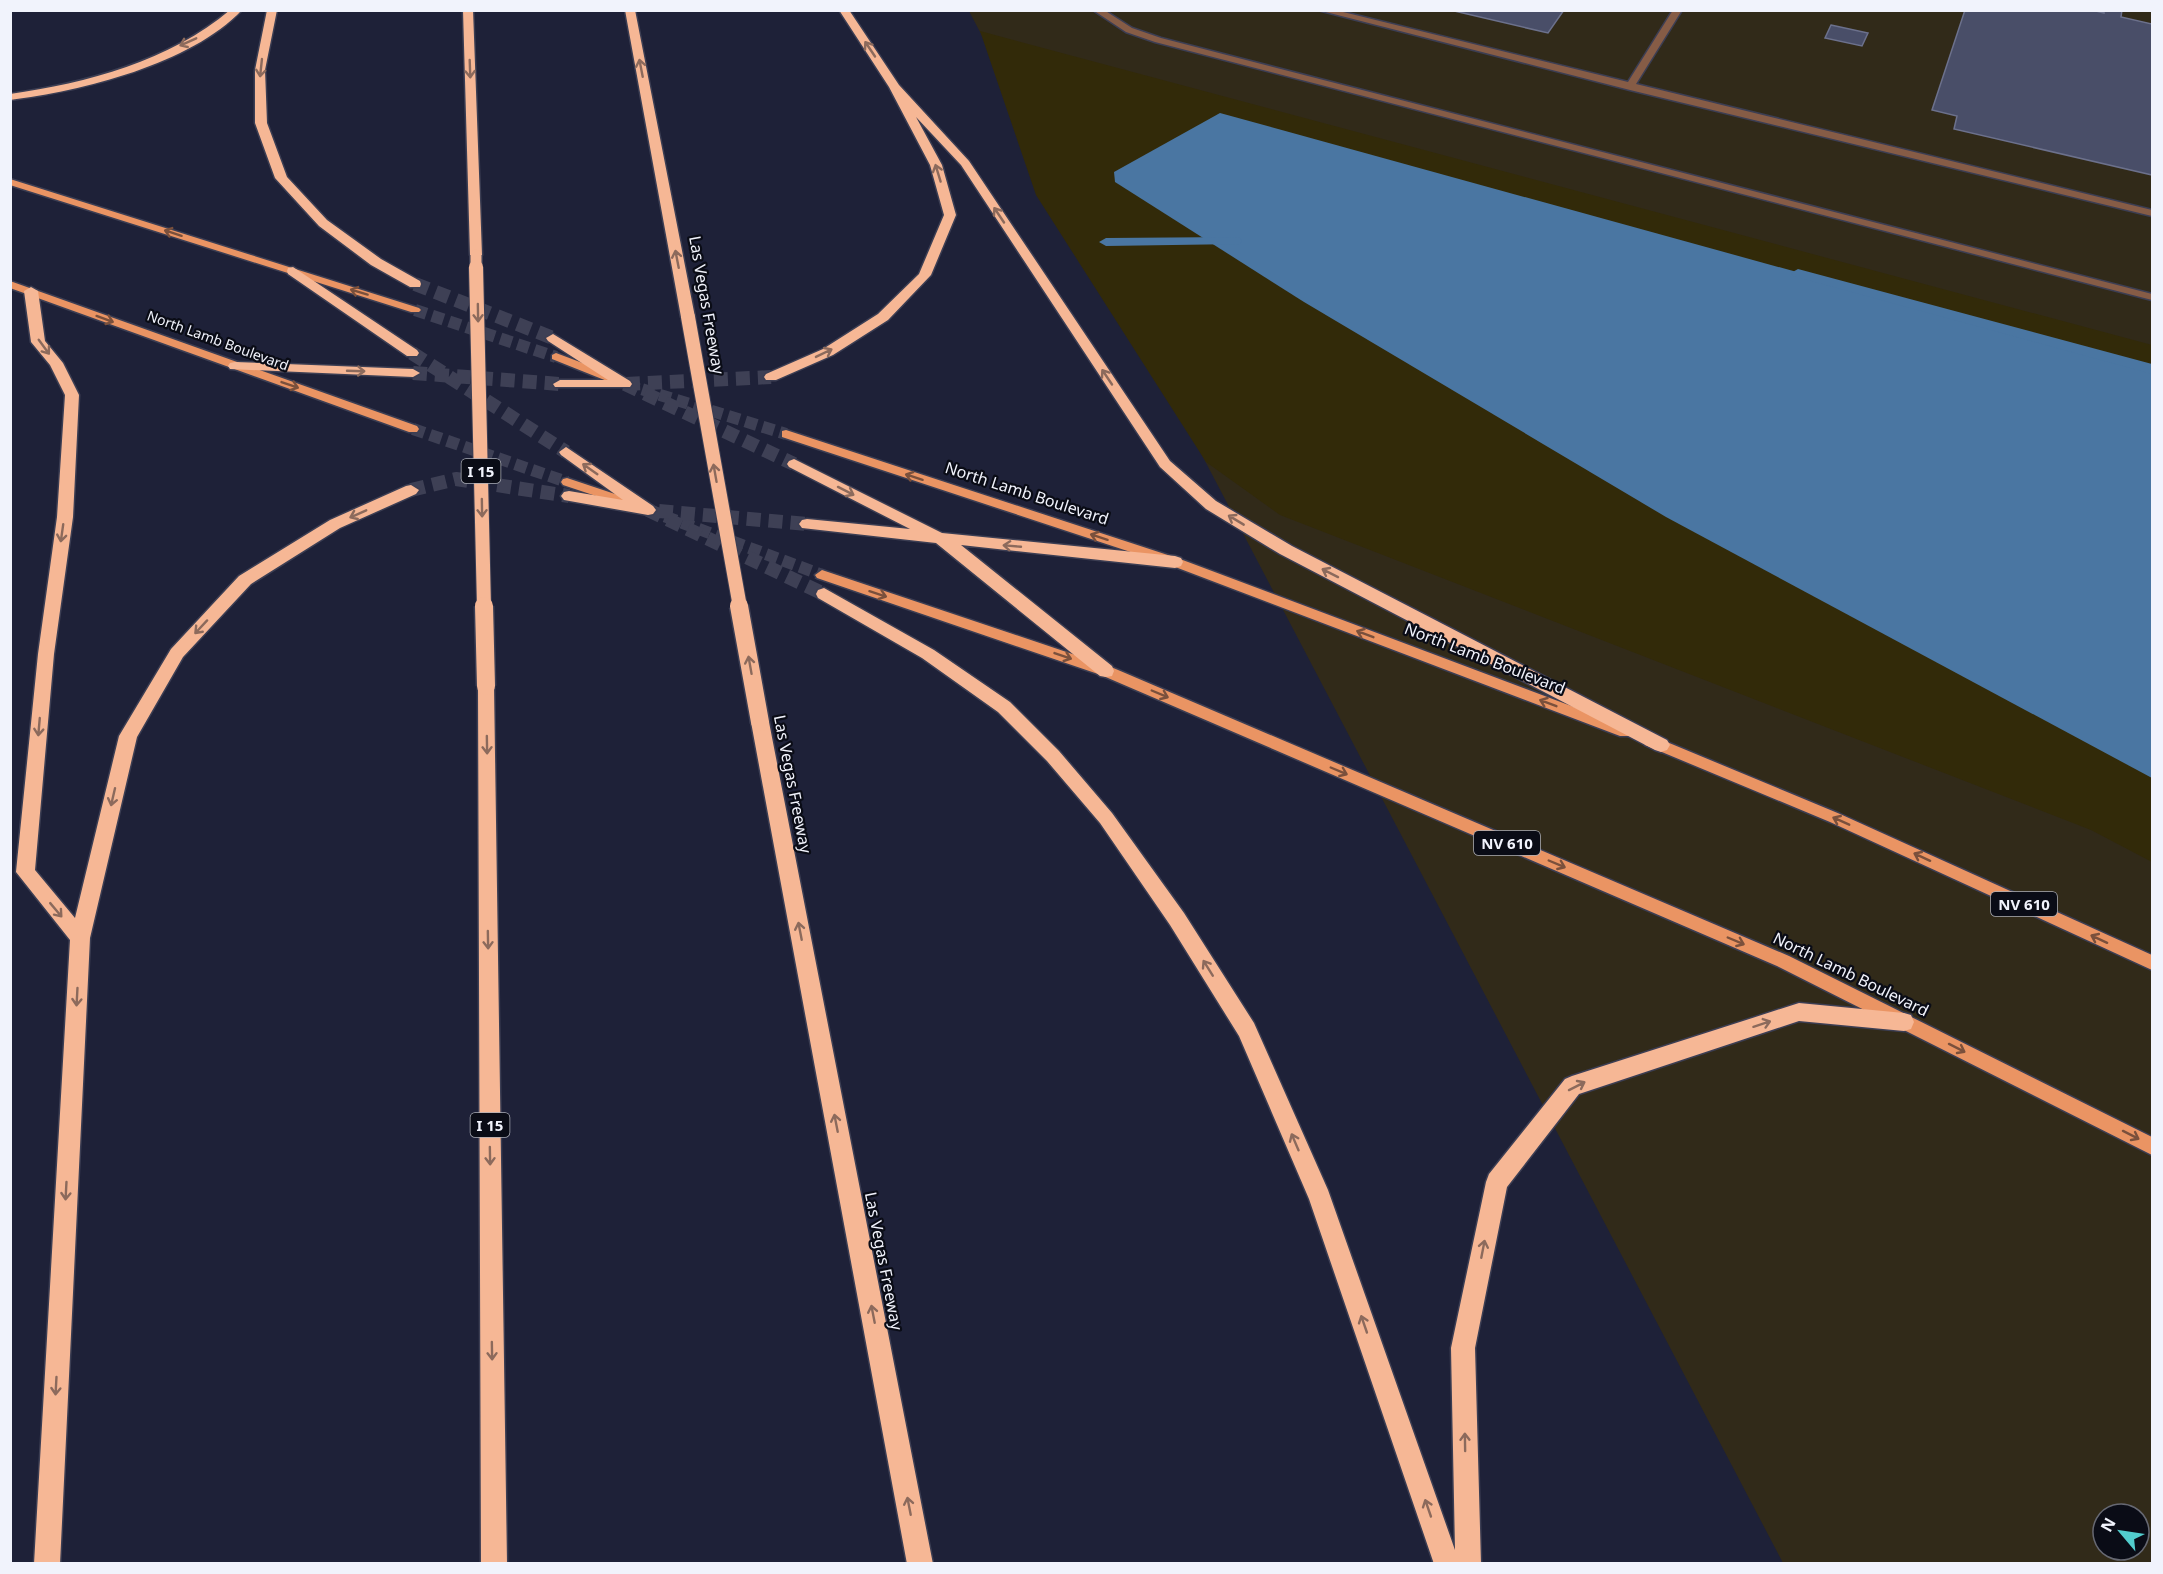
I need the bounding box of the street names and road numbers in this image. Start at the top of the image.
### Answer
street label: Las Vegas Freeway [684,234,730,377]
street label: North Lamb Boulevard [145,306,291,374]
street label: North Lamb Boulevard [942,456,1112,530]
road number: I 15 [462,459,500,483]
street label: North Lamb Boulevard [1401,617,1569,699]
street label: Las Vegas Freeway [769,713,817,856]
road number: NV 610 [1474,831,1540,855]
road number: NV 610 [1991,892,2057,916]
street label: North Lamb Boulevard [1769,927,1933,1021]
road number: I 15 [470,1113,510,1137]
street label: Las Vegas Freeway [860,1190,908,1333]

